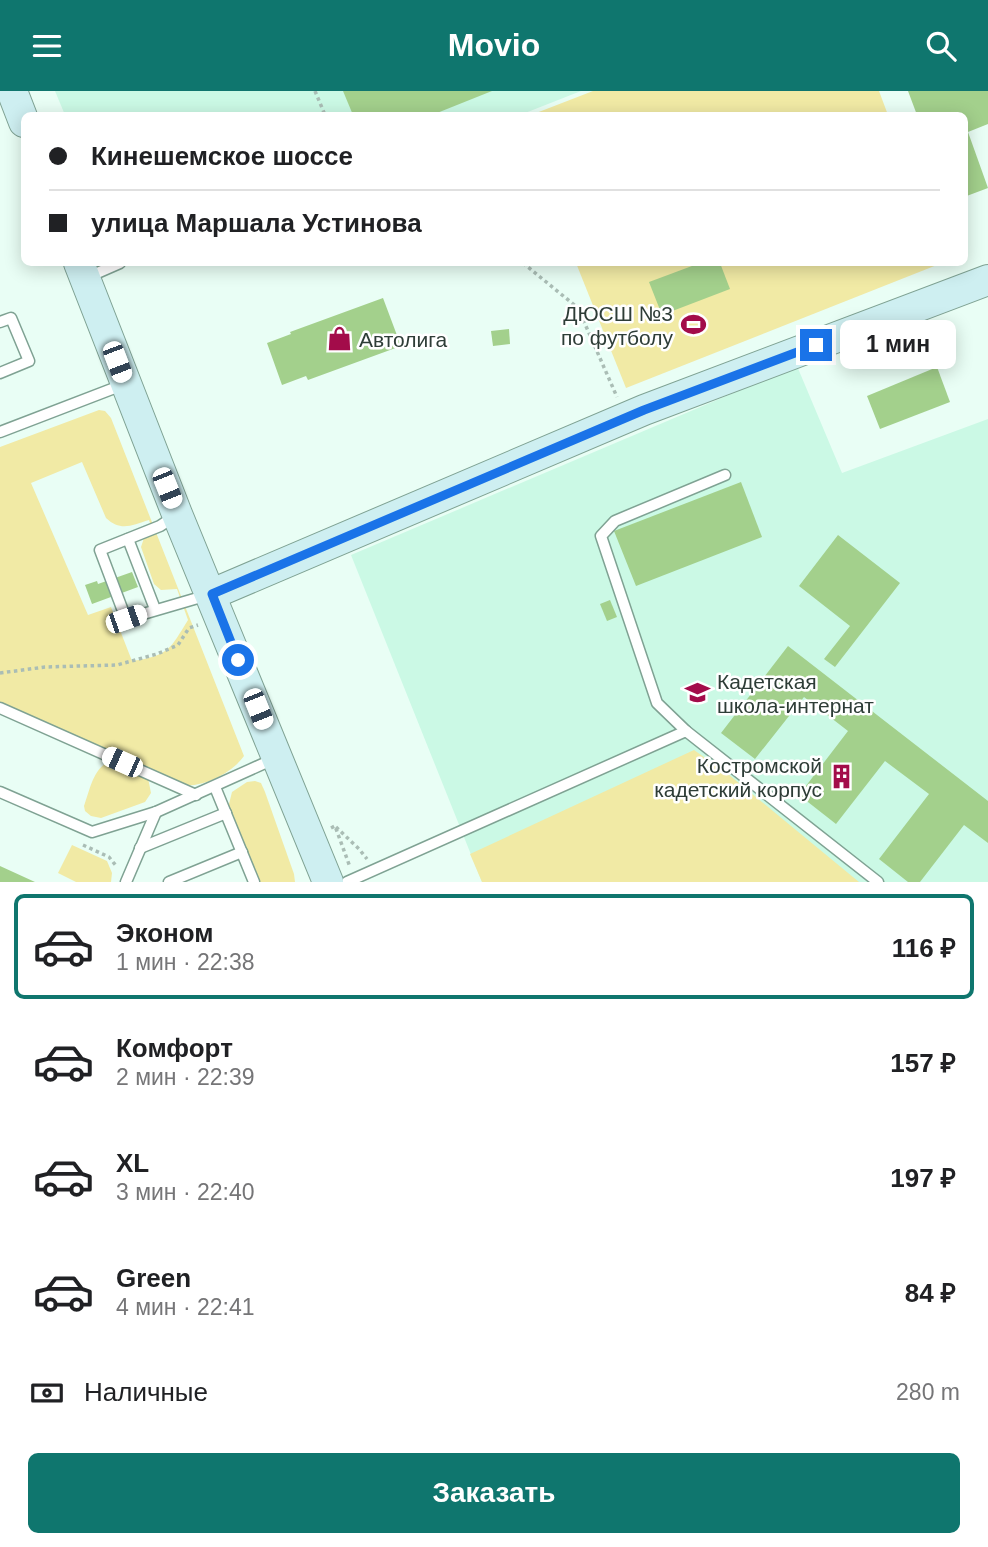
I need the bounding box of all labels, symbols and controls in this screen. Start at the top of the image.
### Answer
icon: menu [28,27,66,65]
text: Movio [448,27,540,63]
icon: search [922,27,960,65]
text: Кинешемское шоссе [91,141,353,171]
text: улица Маршала Устинова [91,208,422,238]
place label: ДЮСШ №3 по футболу [561,302,673,349]
sports icon: ДЮСШ №3 по футболу [679,311,707,339]
callout: 1 мин [840,321,956,369]
shop icon: Автолига [325,325,353,353]
place label: Автолига [359,328,447,351]
route end [800,329,832,361]
text: 1 мин [866,331,930,357]
car [100,339,135,385]
car [150,465,185,511]
car [103,602,150,636]
route start [222,644,254,676]
place label: Кадетская школа-интернат [717,670,874,717]
school or university icon: Кадетская школа-интернат [683,679,711,707]
car [241,686,276,732]
car [99,744,146,780]
place label: Костромской кадетский корпус [654,754,822,801]
building icon: Костромской кадетский корпус [828,763,856,791]
icon: car [32,915,95,978]
text: Эконом [116,918,214,948]
text: 116 ₽ [892,933,956,963]
text: 1 мин · 22:38 [116,949,255,975]
icon: car [32,1030,95,1093]
text: Комфорт [116,1033,233,1063]
text: 157 ₽ [890,1048,956,1078]
text: 2 мин · 22:39 [116,1064,255,1090]
icon: car [32,1145,95,1208]
text: XL [116,1148,149,1178]
text: 197 ₽ [890,1163,956,1193]
text: 3 мин · 22:40 [116,1179,255,1205]
icon: car [32,1260,95,1323]
text: Green [116,1263,191,1293]
text: 84 ₽ [905,1278,956,1308]
text: 4 мин · 22:41 [116,1294,255,1320]
icon: cash [28,1374,66,1412]
text: Наличные [84,1377,208,1407]
text: 280 m [896,1379,960,1405]
button: Заказать [28,1453,960,1533]

